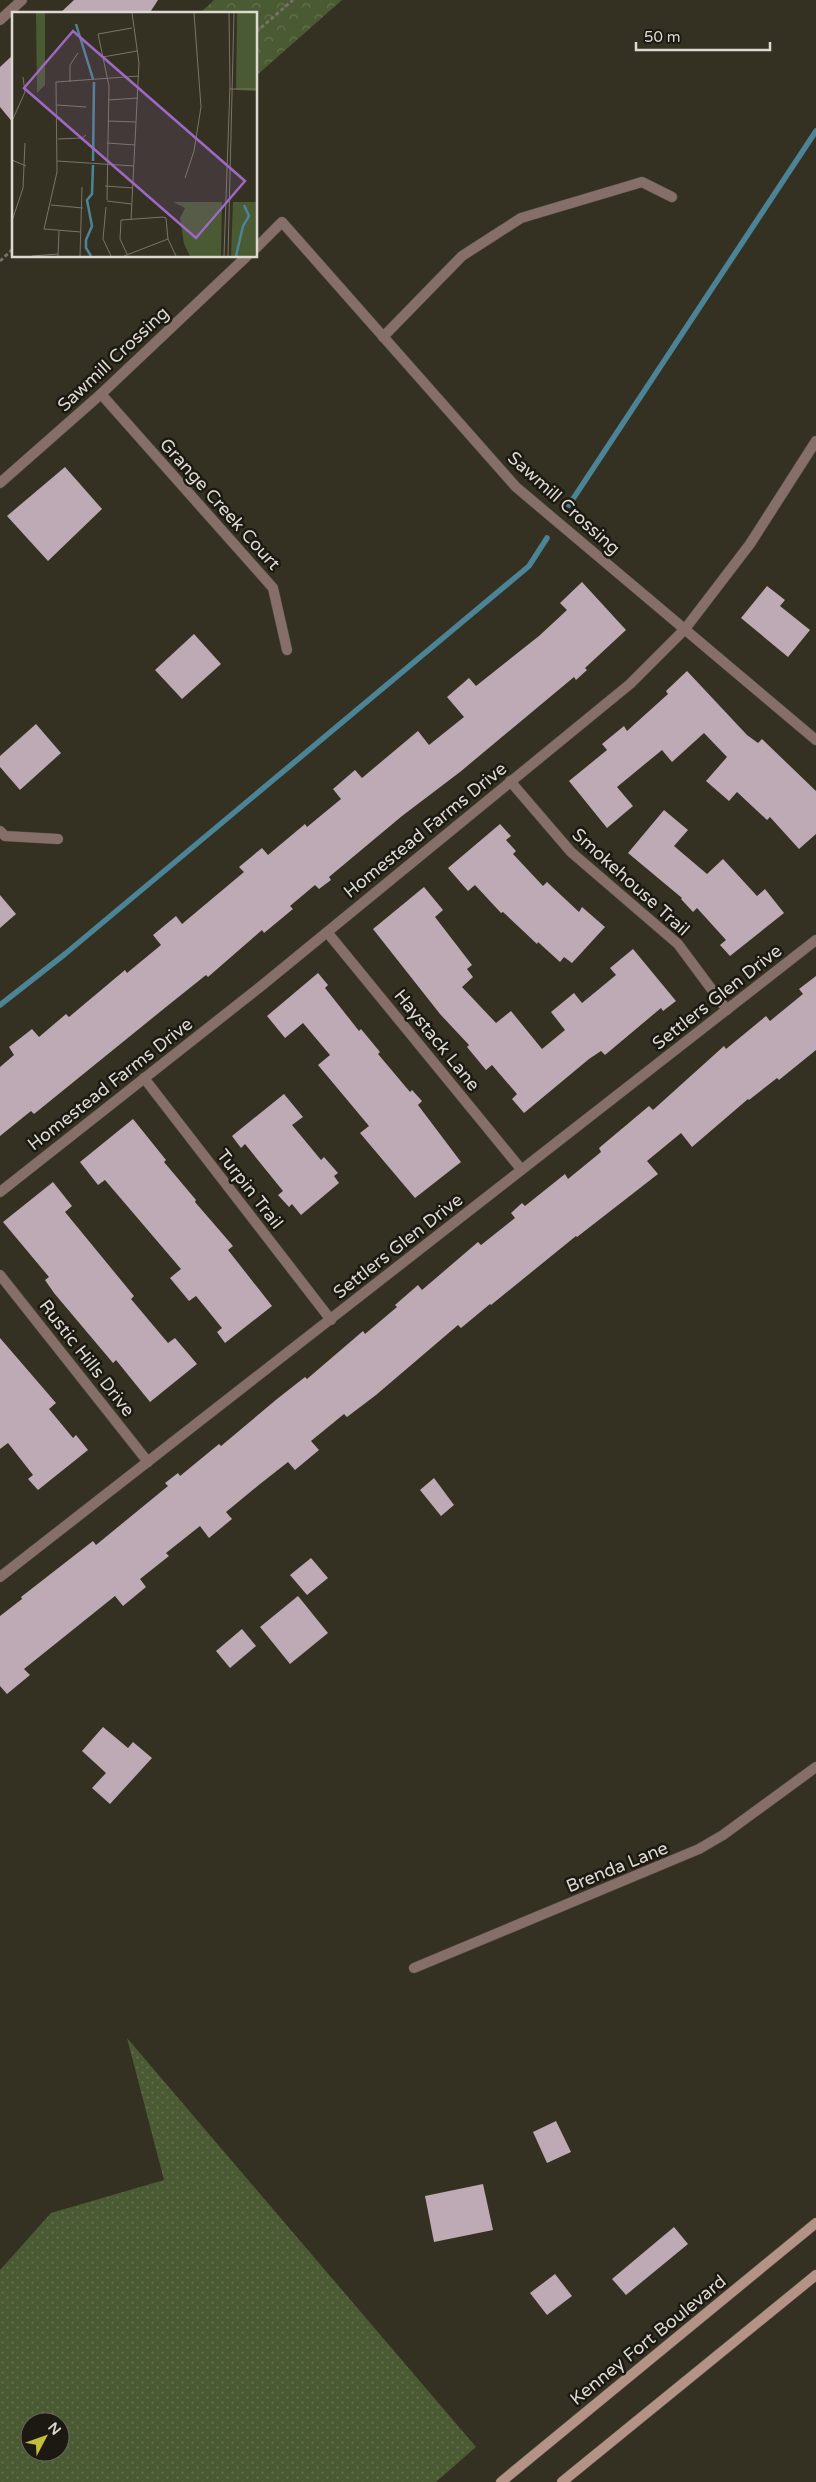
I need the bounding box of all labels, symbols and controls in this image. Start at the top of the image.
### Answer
inset map [12,12,258,258]
scale bar [636,20,770,52]
text: 50 m [644,28,681,46]
street label: Sawmill Crossing [53,302,173,416]
street label: Grange Creek Court [155,434,285,574]
street label: Sawmill Crossing [503,447,625,559]
street label: Homestead Farms Drive [339,757,511,903]
street label: Smokehouse Trail [568,823,694,941]
street label: Settlers Glen Drive [648,940,786,1054]
street label: Haystack Lane [389,985,485,1095]
street label: Homestead Farms Drive [23,1013,197,1155]
street label: Turpin Trail [212,1145,288,1233]
street label: Settlers Glen Drive [329,1189,467,1303]
street label: Rustic Hills Drive [34,1295,140,1421]
street label: Brenda Lane [563,1837,671,1897]
street label: Kenney Fort Boulevard [565,2270,731,2410]
north arrow [20,2412,70,2462]
text: N [44,2419,65,2439]

